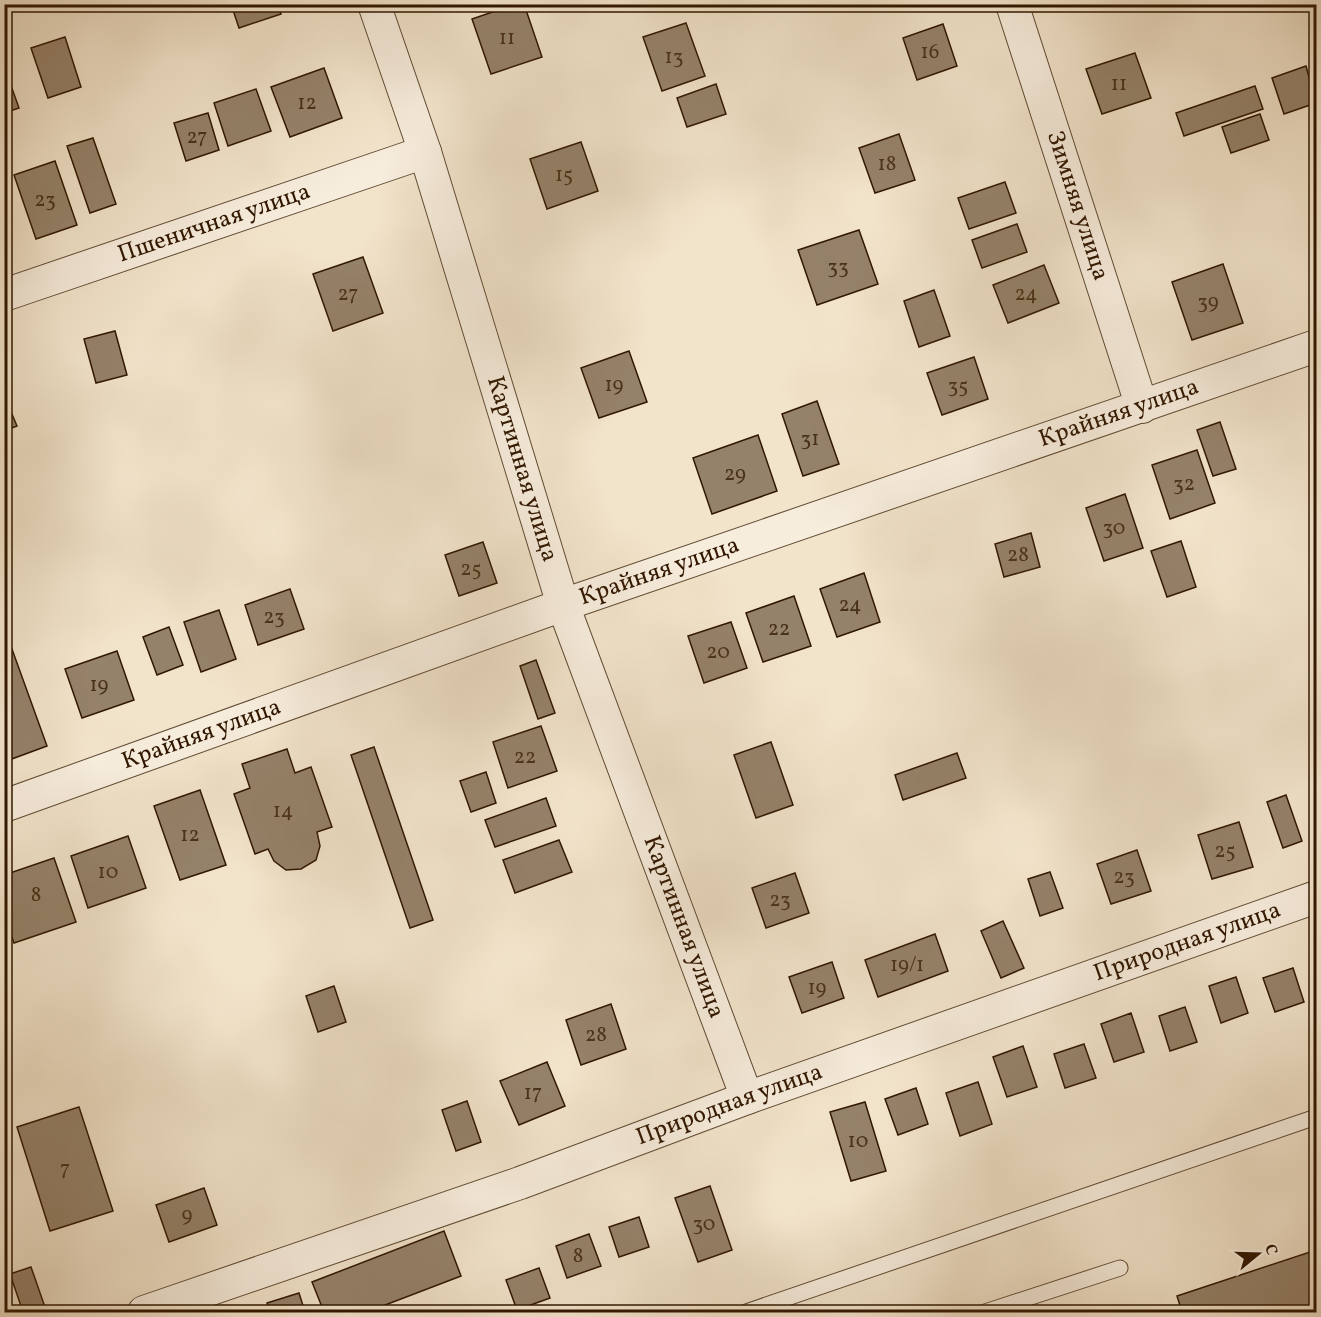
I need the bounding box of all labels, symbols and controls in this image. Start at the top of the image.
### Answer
house number: 11 [499,24,515,53]
house number: 16 [921,38,939,67]
house number: 13 [665,43,683,72]
house number: 11 [1111,70,1127,99]
house number: 12 [297,89,317,118]
house number: 27 [187,123,207,152]
street label: Зимняя улица [1037,127,1117,285]
house number: 18 [878,150,896,179]
house number: 15 [555,161,573,190]
street label: Пшеничная улица [113,175,315,272]
house number: 23 [34,186,56,215]
house number: 33 [827,253,849,282]
house number: 27 [338,280,358,309]
house number: 24 [1014,280,1038,309]
house number: 39 [1197,288,1219,317]
street label: Крайняя улица [1034,370,1204,457]
house number: 19 [604,371,624,400]
street label: Картинная улица [477,372,566,566]
house number: 35 [948,372,968,401]
house number: 31 [801,425,819,454]
house number: 29 [724,460,746,489]
house number: 32 [1173,470,1195,499]
house number: 30 [1103,514,1125,543]
street label: Крайняя улица [575,529,744,615]
house number: 28 [1007,541,1029,570]
house number: 25 [460,555,482,584]
house number: 24 [838,591,862,620]
house number: 23 [263,603,285,632]
house number: 22 [768,615,790,644]
house number: 20 [706,638,730,667]
house number: 19 [89,671,109,700]
street label: Крайняя улица [117,691,286,779]
house number: 22 [514,743,536,772]
house number: 14 [273,797,293,826]
house number: 12 [180,821,200,850]
street label: Картинная улица [634,831,733,1023]
house number: 25 [1214,837,1236,866]
house number: 10 [98,858,118,887]
house number: 23 [1113,863,1135,892]
house number: 8 [31,881,41,910]
house number: 23 [769,886,791,915]
street label: Природная улица [1089,894,1286,991]
house number: 19/1 [890,951,924,980]
house number: 19 [807,974,827,1003]
house number: 28 [585,1021,607,1050]
street label: Природная улица [631,1056,827,1155]
house number: 17 [524,1079,542,1108]
house number: 10 [848,1127,868,1156]
house number: 7 [60,1155,70,1184]
house number: 9 [182,1201,193,1230]
house number: 30 [693,1210,715,1239]
north arrow [1228,1224,1288,1284]
text: С [1258,1241,1282,1258]
house number: 8 [573,1242,583,1271]

